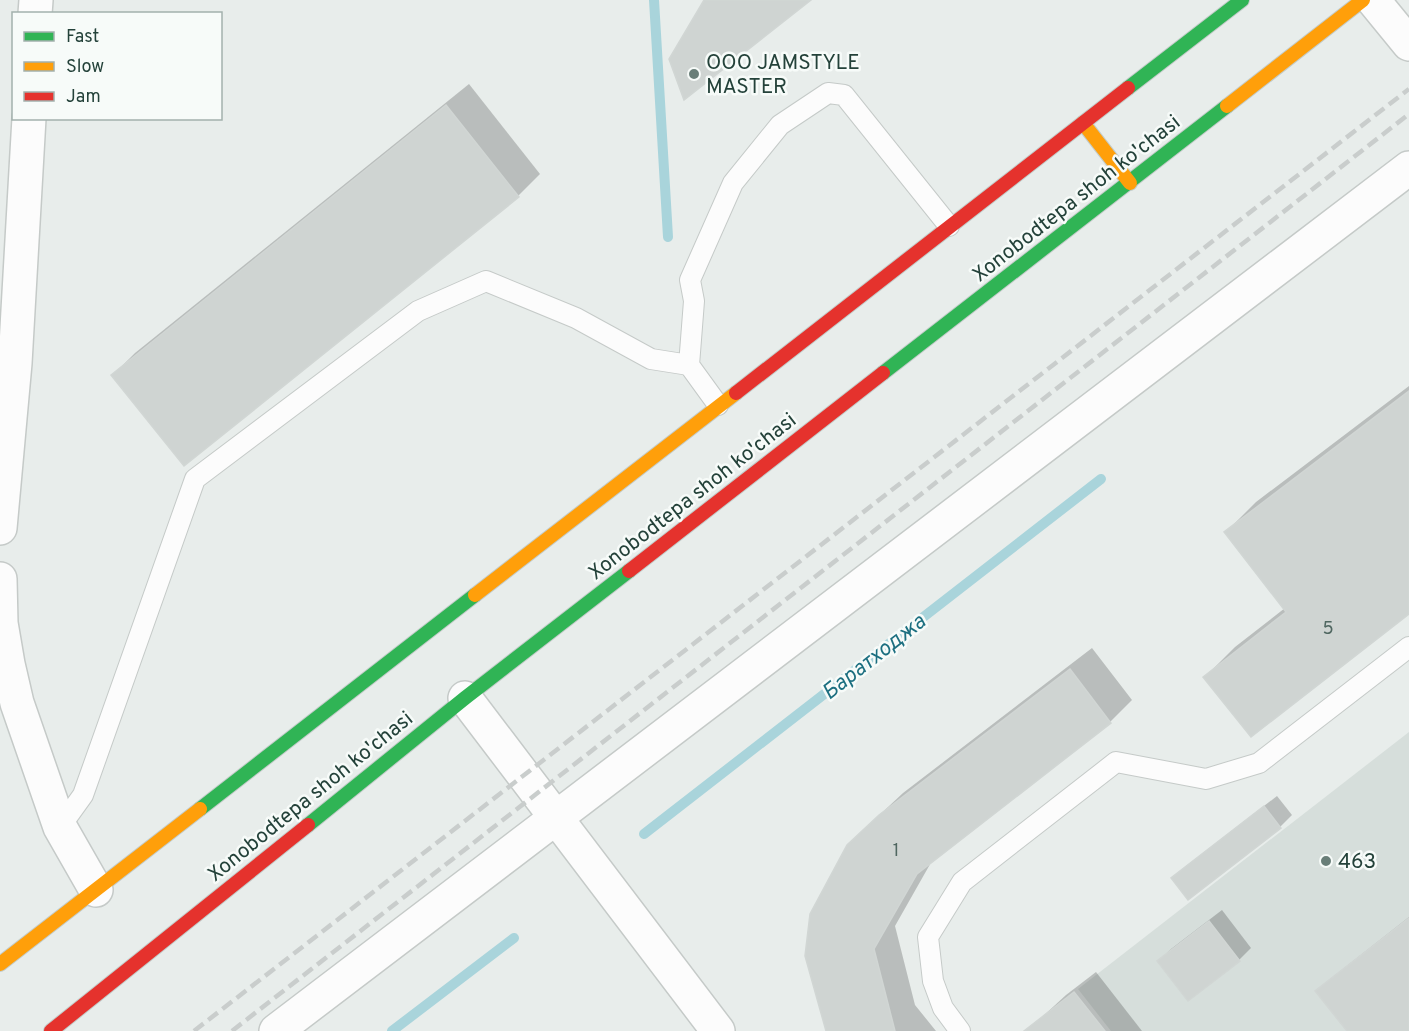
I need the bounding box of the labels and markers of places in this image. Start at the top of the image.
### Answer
place label: OOO JAMSTYLE MASTER [706,50,860,101]
marker: OOO JAMSTYLE MASTER [687,67,701,81]
place label: 463 [1338,849,1376,876]
marker: 463 [1319,854,1333,868]

